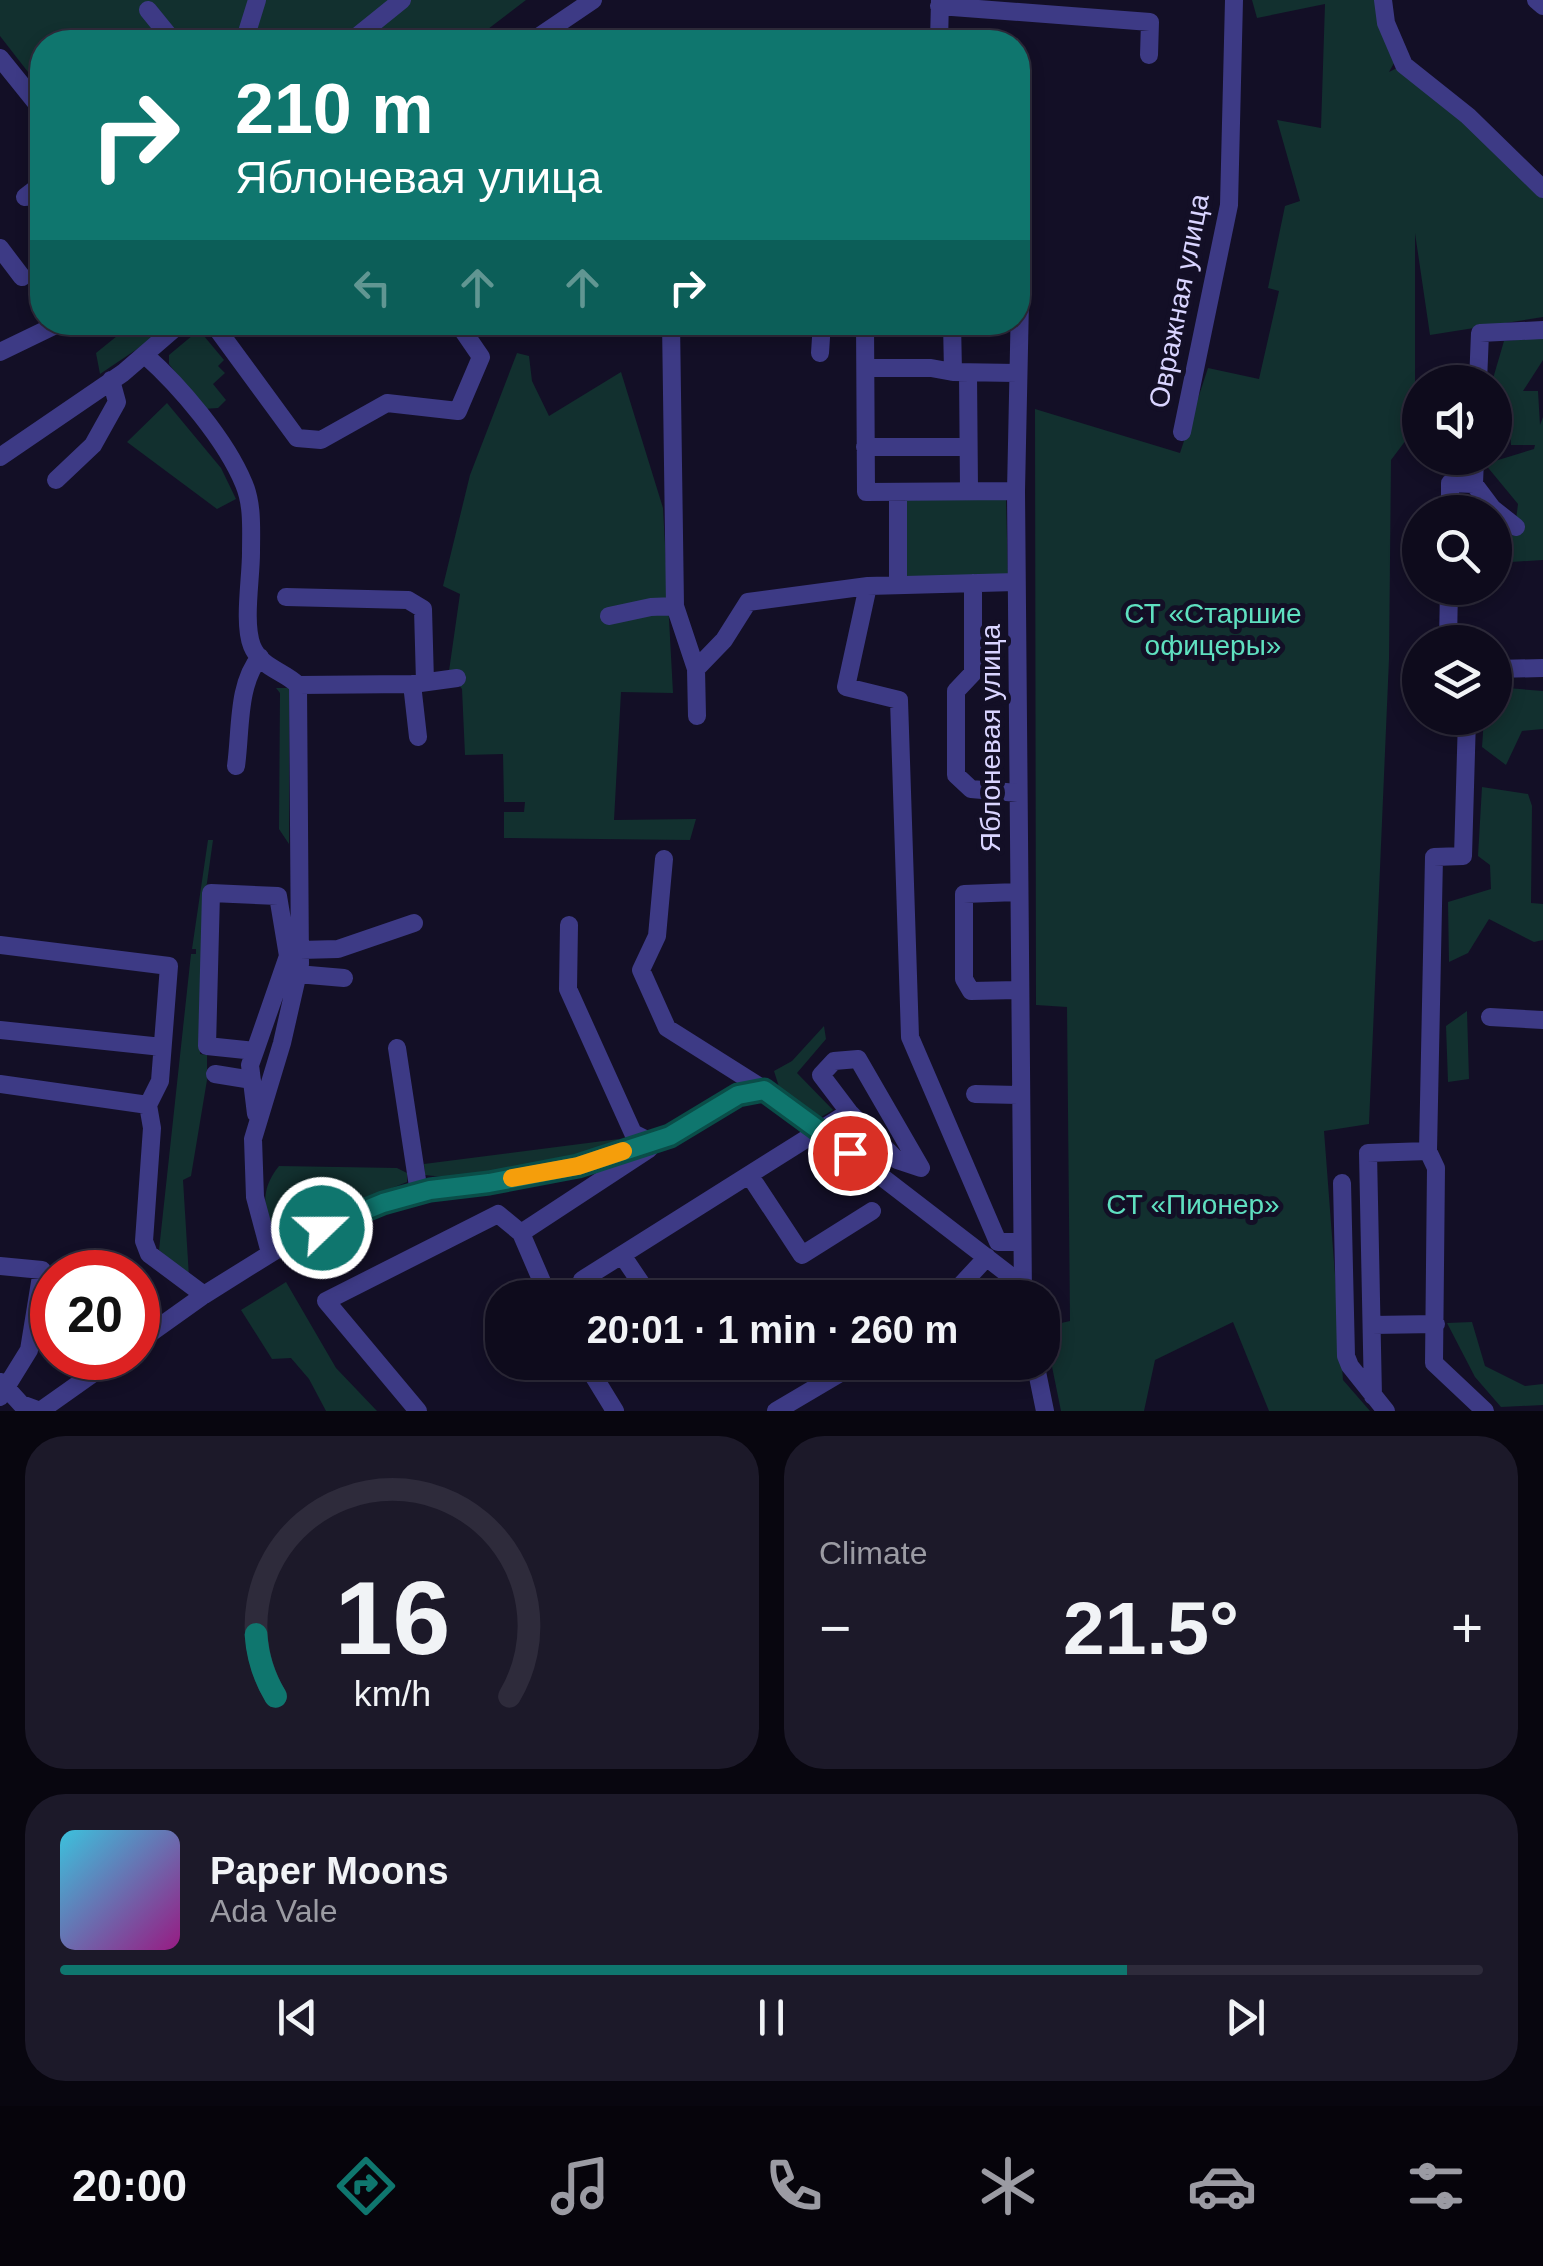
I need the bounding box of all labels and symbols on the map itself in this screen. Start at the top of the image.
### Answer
street label: Овражная улица [1143,191,1215,411]
park label: СТ «Старшие офицеры» [1124,598,1302,661]
street label: Яблоневая улица [975,623,1006,852]
pin [808,1111,893,1196]
position arrow [270,1176,374,1280]
park label: СТ «Пионер» [1106,1189,1280,1220]
speed limit sign: 20 [30,1250,160,1380]

